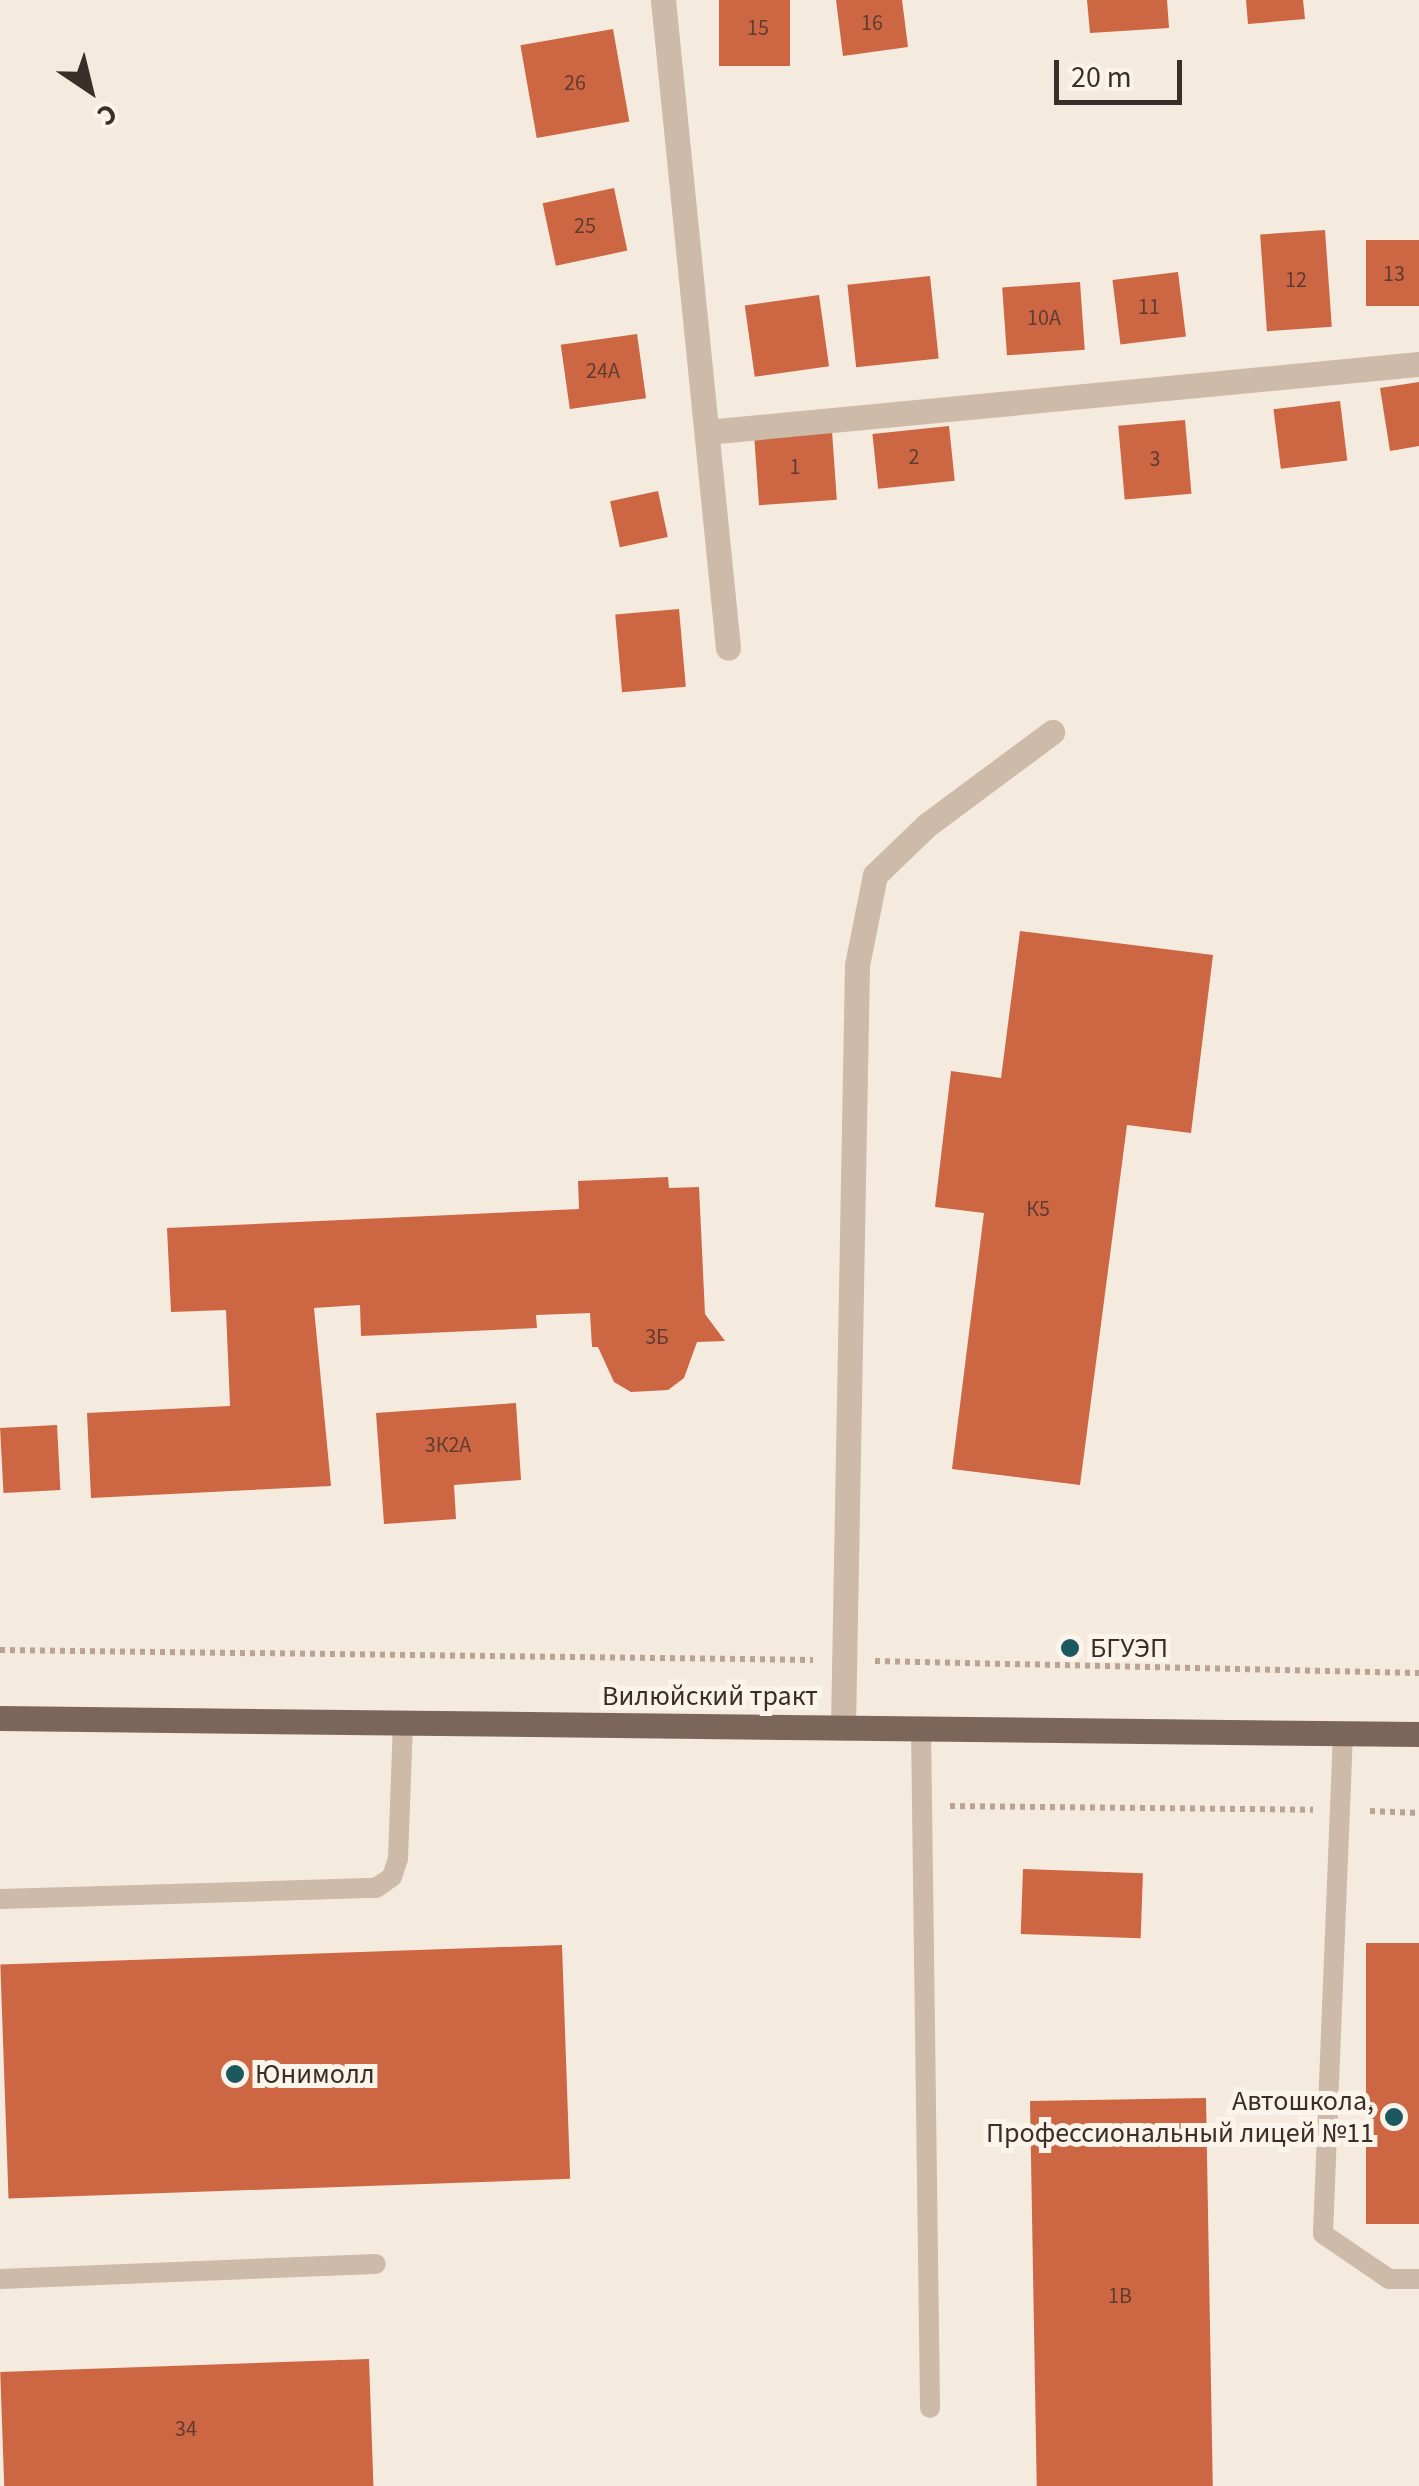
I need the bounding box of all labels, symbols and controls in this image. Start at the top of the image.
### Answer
house number: 16 [861,11,883,37]
house number: 15 [747,16,769,42]
north arrow [40,40,140,140]
scale bar [1059,40,1186,102]
text: 20 m [1071,56,1132,99]
house number: 26 [564,71,586,97]
text: С [89,94,125,136]
house number: 25 [574,214,596,240]
house number: 13 [1383,262,1405,288]
house number: 12 [1285,268,1307,294]
house number: 11 [1138,295,1160,321]
house number: 10А [1027,306,1061,332]
house number: 24А [586,359,620,385]
house number: 2 [909,445,919,471]
house number: 3 [1150,447,1160,473]
house number: 1 [790,455,800,481]
house number: К5 [1026,1197,1050,1223]
house number: 3Б [645,1325,669,1351]
house number: 3К2А [425,1433,471,1459]
place label: БГУЭП [1090,1631,1168,1665]
marker: БГУЭП [1059,1637,1081,1659]
street label: Вилюйский тракт [602,1679,818,1713]
place label: Юнимолл [255,2057,375,2091]
marker: Юнимолл [224,2063,246,2085]
place label: Автошкола, Профессиональный лицей №11 [986,2084,1374,2150]
marker: Автошкола, Профессиональный лицей №11 [1383,2106,1405,2128]
house number: 1В [1108,2284,1132,2310]
house number: 34 [175,2417,197,2443]

